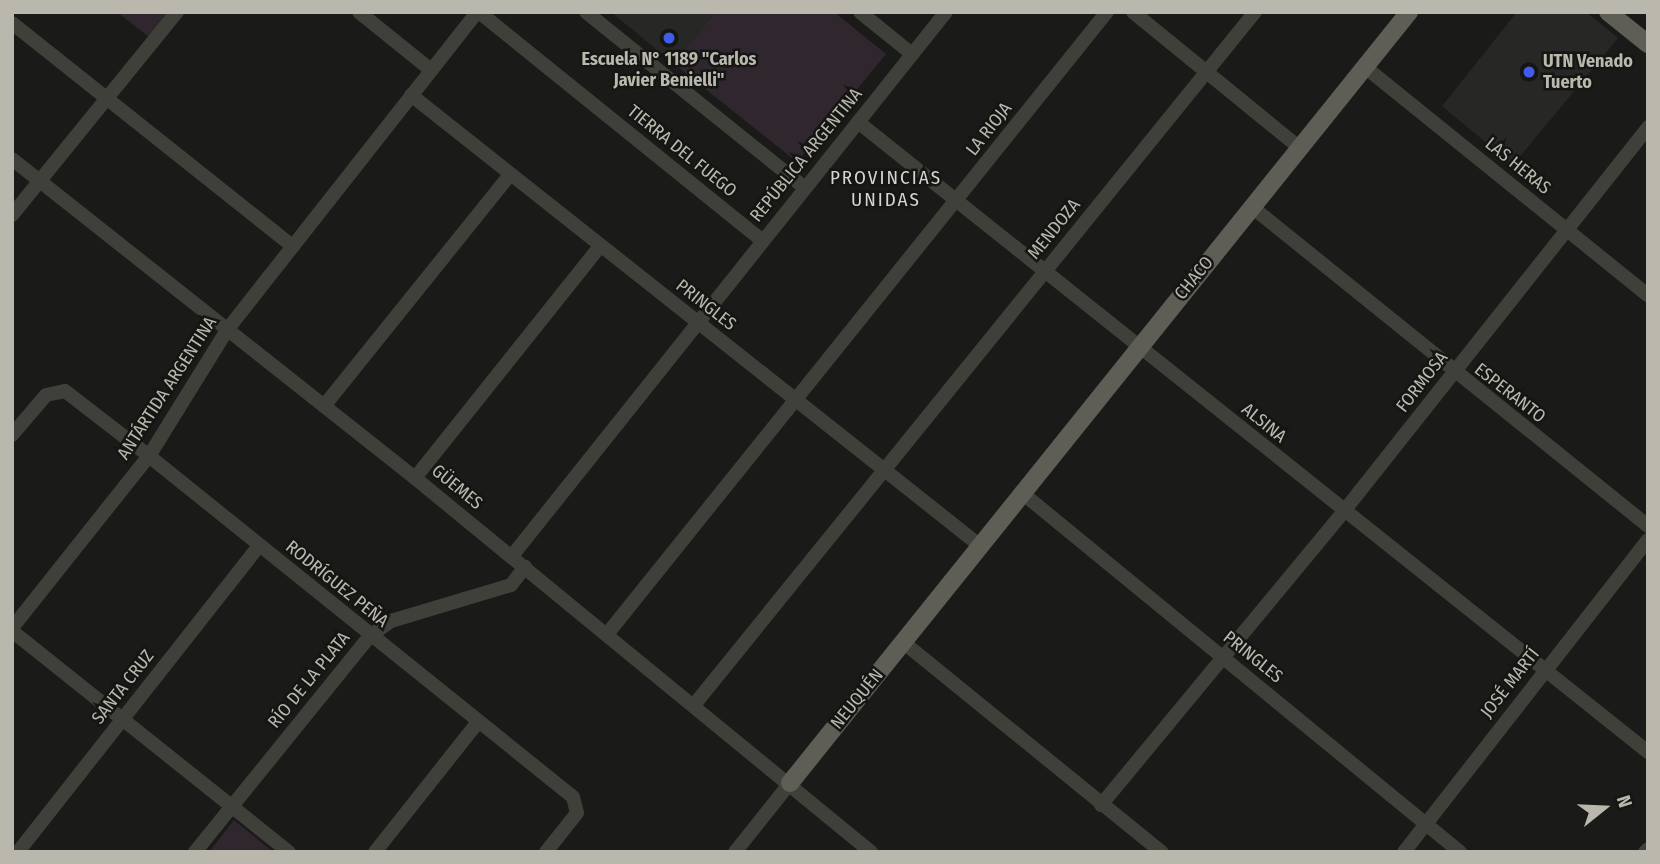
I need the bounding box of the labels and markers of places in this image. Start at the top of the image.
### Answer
marker: Escuela N° 1189 "Carlos Javier Benielli" [661,30,677,46]
place label: Escuela N° 1189 "Carlos Javier Benielli" [582,49,756,92]
place label: UTN Venado Tuerto [1543,51,1633,94]
marker: UTN Venado Tuerto [1521,64,1537,80]

